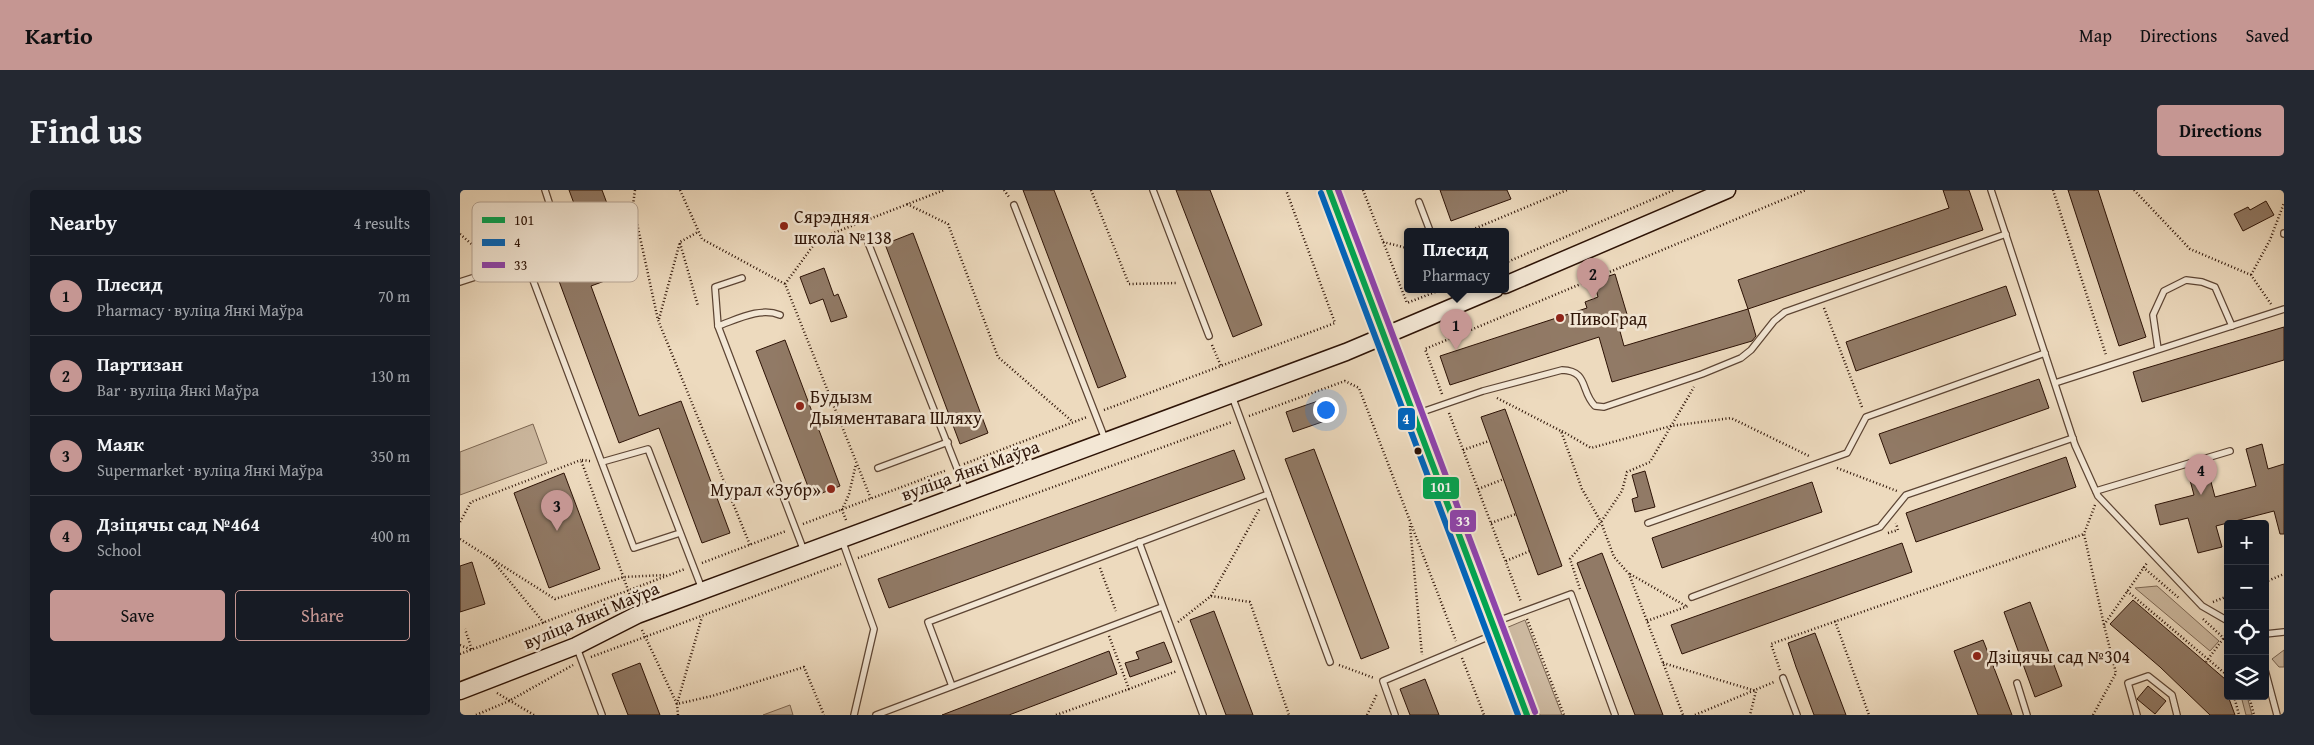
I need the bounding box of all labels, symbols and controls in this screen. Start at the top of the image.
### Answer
text: Kartio [25,18,93,53]
text: Map [2079,22,2112,49]
text: Directions [2140,22,2217,49]
text: Saved [2245,22,2289,49]
text: Find us [30,105,143,156]
button: Directions [2157,105,2284,156]
legend [472,202,638,282]
place label: Сярэдняя школа №138 [794,203,892,251]
text: Nearby [50,207,117,238]
text: 101 [514,210,534,230]
text: 4 results [353,211,410,235]
marker: Сярэдняя школа №138 [778,220,790,232]
popup [1404,228,1509,293]
text: 4 [514,232,521,252]
text: Плесид [1423,235,1488,263]
text: 33 [514,255,527,275]
pin: 2 [1577,258,1609,299]
text: Pharmacy [1423,263,1490,287]
text: Плесид [97,270,163,298]
text: 1 [62,284,70,308]
text: 70 m [378,284,410,308]
text: Pharmacy · вуліца Янкі Маўра [97,298,303,322]
place label: ПивоГрад [1570,305,1647,332]
pin: 1 [1440,309,1472,350]
marker: ПивоГрад [1554,312,1566,324]
text: Партизан [97,350,183,378]
text: 2 [62,364,70,388]
text: 130 m [370,364,410,388]
text: Bar · вуліца Янкі Маўра [97,378,259,402]
place label: Будызм Дыяментавага Шляху [809,383,982,431]
your location [1313,397,1339,423]
marker: Будызм Дыяментавага Шляху [794,400,806,412]
line badge: 4 [1397,407,1416,431]
text: 4 [1402,409,1410,429]
text: Маяк [97,430,144,458]
street label: вуліца Янкі Маўра [897,432,1043,508]
text: 3 [62,444,70,468]
text: 350 m [370,444,410,468]
unlabelled marker [1413,446,1423,456]
pin: 4 [2185,454,2217,495]
text: Supermarket · вуліца Янкі Маўра [97,458,323,482]
place label: Мурал «Зубр» [710,476,821,503]
line badge: 101 [1422,476,1460,500]
text: 101 [1430,477,1452,497]
marker: Мурал «Зубр» [825,483,837,495]
pin: 3 [541,490,573,531]
line badge: 33 [1449,509,1477,533]
text: Дзіцячы сад №464 [97,510,260,538]
text: 33 [1456,511,1470,531]
map controls [2224,520,2269,700]
button: + [2224,520,2269,565]
text: 4 [62,524,70,548]
text: 400 m [370,524,410,548]
text: School [97,538,141,562]
button: − [2224,565,2269,610]
street label: вуліца Янкі Маўра [519,574,664,656]
button: Save [50,590,225,641]
button: Share [235,590,410,641]
button: locate [2224,610,2269,655]
place label: Дзіцячы сад №304 [1986,643,2130,670]
marker: Дзіцячы сад №304 [1971,650,1983,662]
button: layers [2224,655,2269,700]

